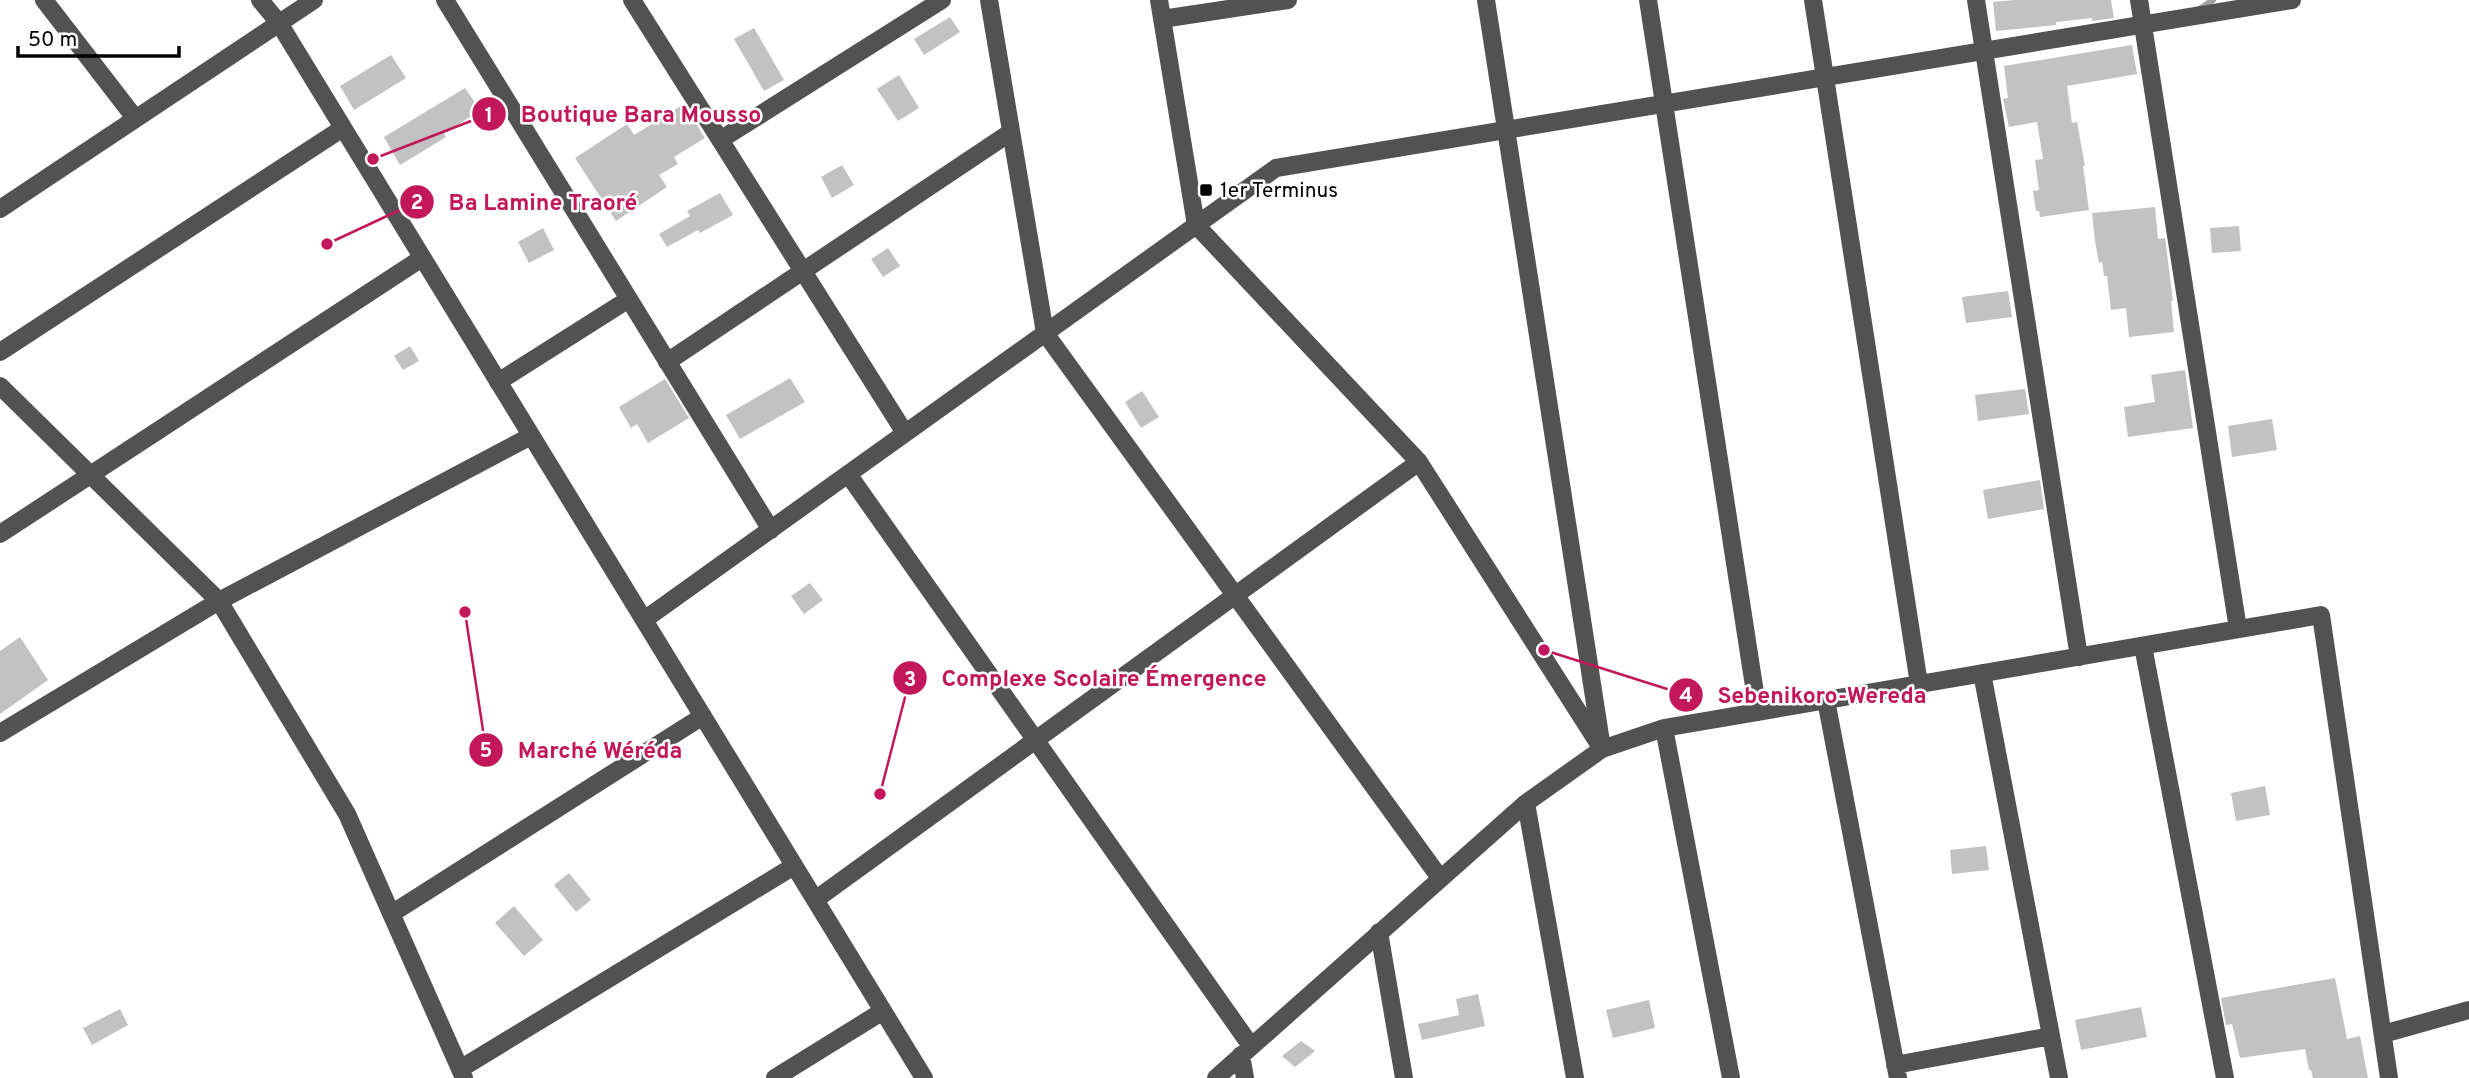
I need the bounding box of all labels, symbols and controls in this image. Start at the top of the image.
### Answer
scale bar [18,14,178,58]
text: 50 m [28,27,77,54]
callout: Boutique Bara Mousso [472,92,775,136]
text: Boutique Bara Mousso [521,102,761,131]
text: 1 [485,103,493,130]
place label: 1er Terminus [1220,178,1338,205]
callout: Ba Lamine Traoré [400,180,652,224]
marker: 1er Terminus [1198,182,1214,198]
text: 2 [411,190,423,217]
text: Ba Lamine Traoré [449,190,637,219]
callout: Complexe Scolaire Émergence [892,656,1280,700]
text: Complexe Scolaire Émergence [941,665,1267,695]
text: 3 [904,667,916,694]
callout: Sebenikoro-Wereda [1669,673,1941,717]
text: 4 [1679,683,1693,710]
text: Sebenikoro-Wereda [1717,683,1927,712]
callout: Marché Wéréda [468,728,696,772]
text: 5 [480,738,492,765]
text: Marché Wéréda [518,738,682,767]

